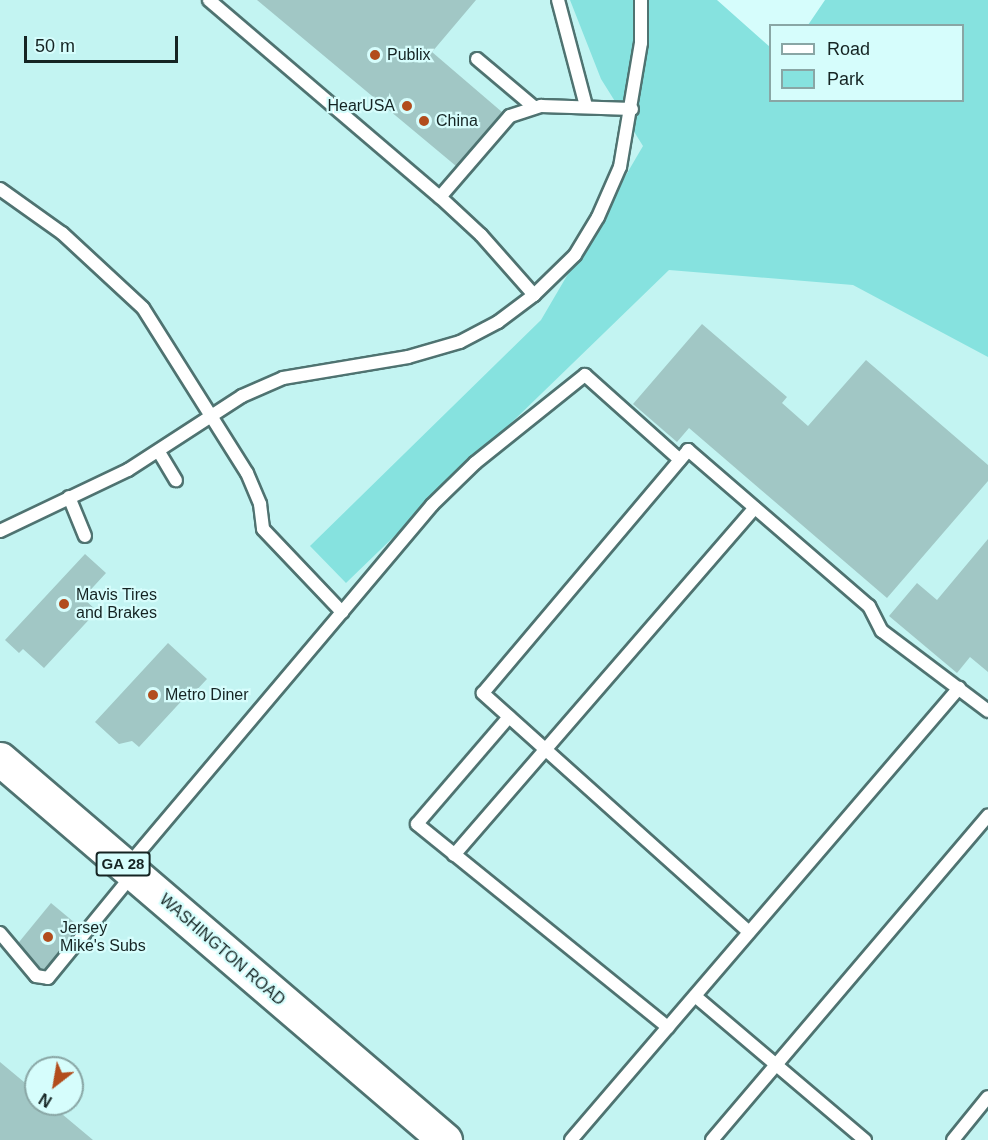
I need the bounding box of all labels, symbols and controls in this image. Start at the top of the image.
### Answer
scale bar [27,24,182,62]
legend [769,24,964,102]
text: 50 m [35,36,75,56]
text: Road [827,39,870,59]
place label: Publix [387,45,431,65]
marker: Publix [368,48,382,62]
text: Park [827,69,864,89]
place label: HearUSA [327,96,395,116]
marker: HearUSA [400,99,414,113]
place label: China [436,111,478,131]
marker: China [417,114,431,128]
place label: Mavis Tires and Brakes [76,585,157,623]
marker: Mavis Tires and Brakes [57,597,71,611]
place label: Metro Diner [165,685,249,705]
marker: Metro Diner [146,688,160,702]
road number: GA 28 [94,852,152,876]
street label: WASHINGTON ROAD [155,890,289,1010]
place label: Jersey Mike's Subs [60,918,146,956]
marker: Jersey Mike's Subs [41,930,55,944]
north arrow [24,1056,84,1116]
text: N [36,1090,55,1110]

